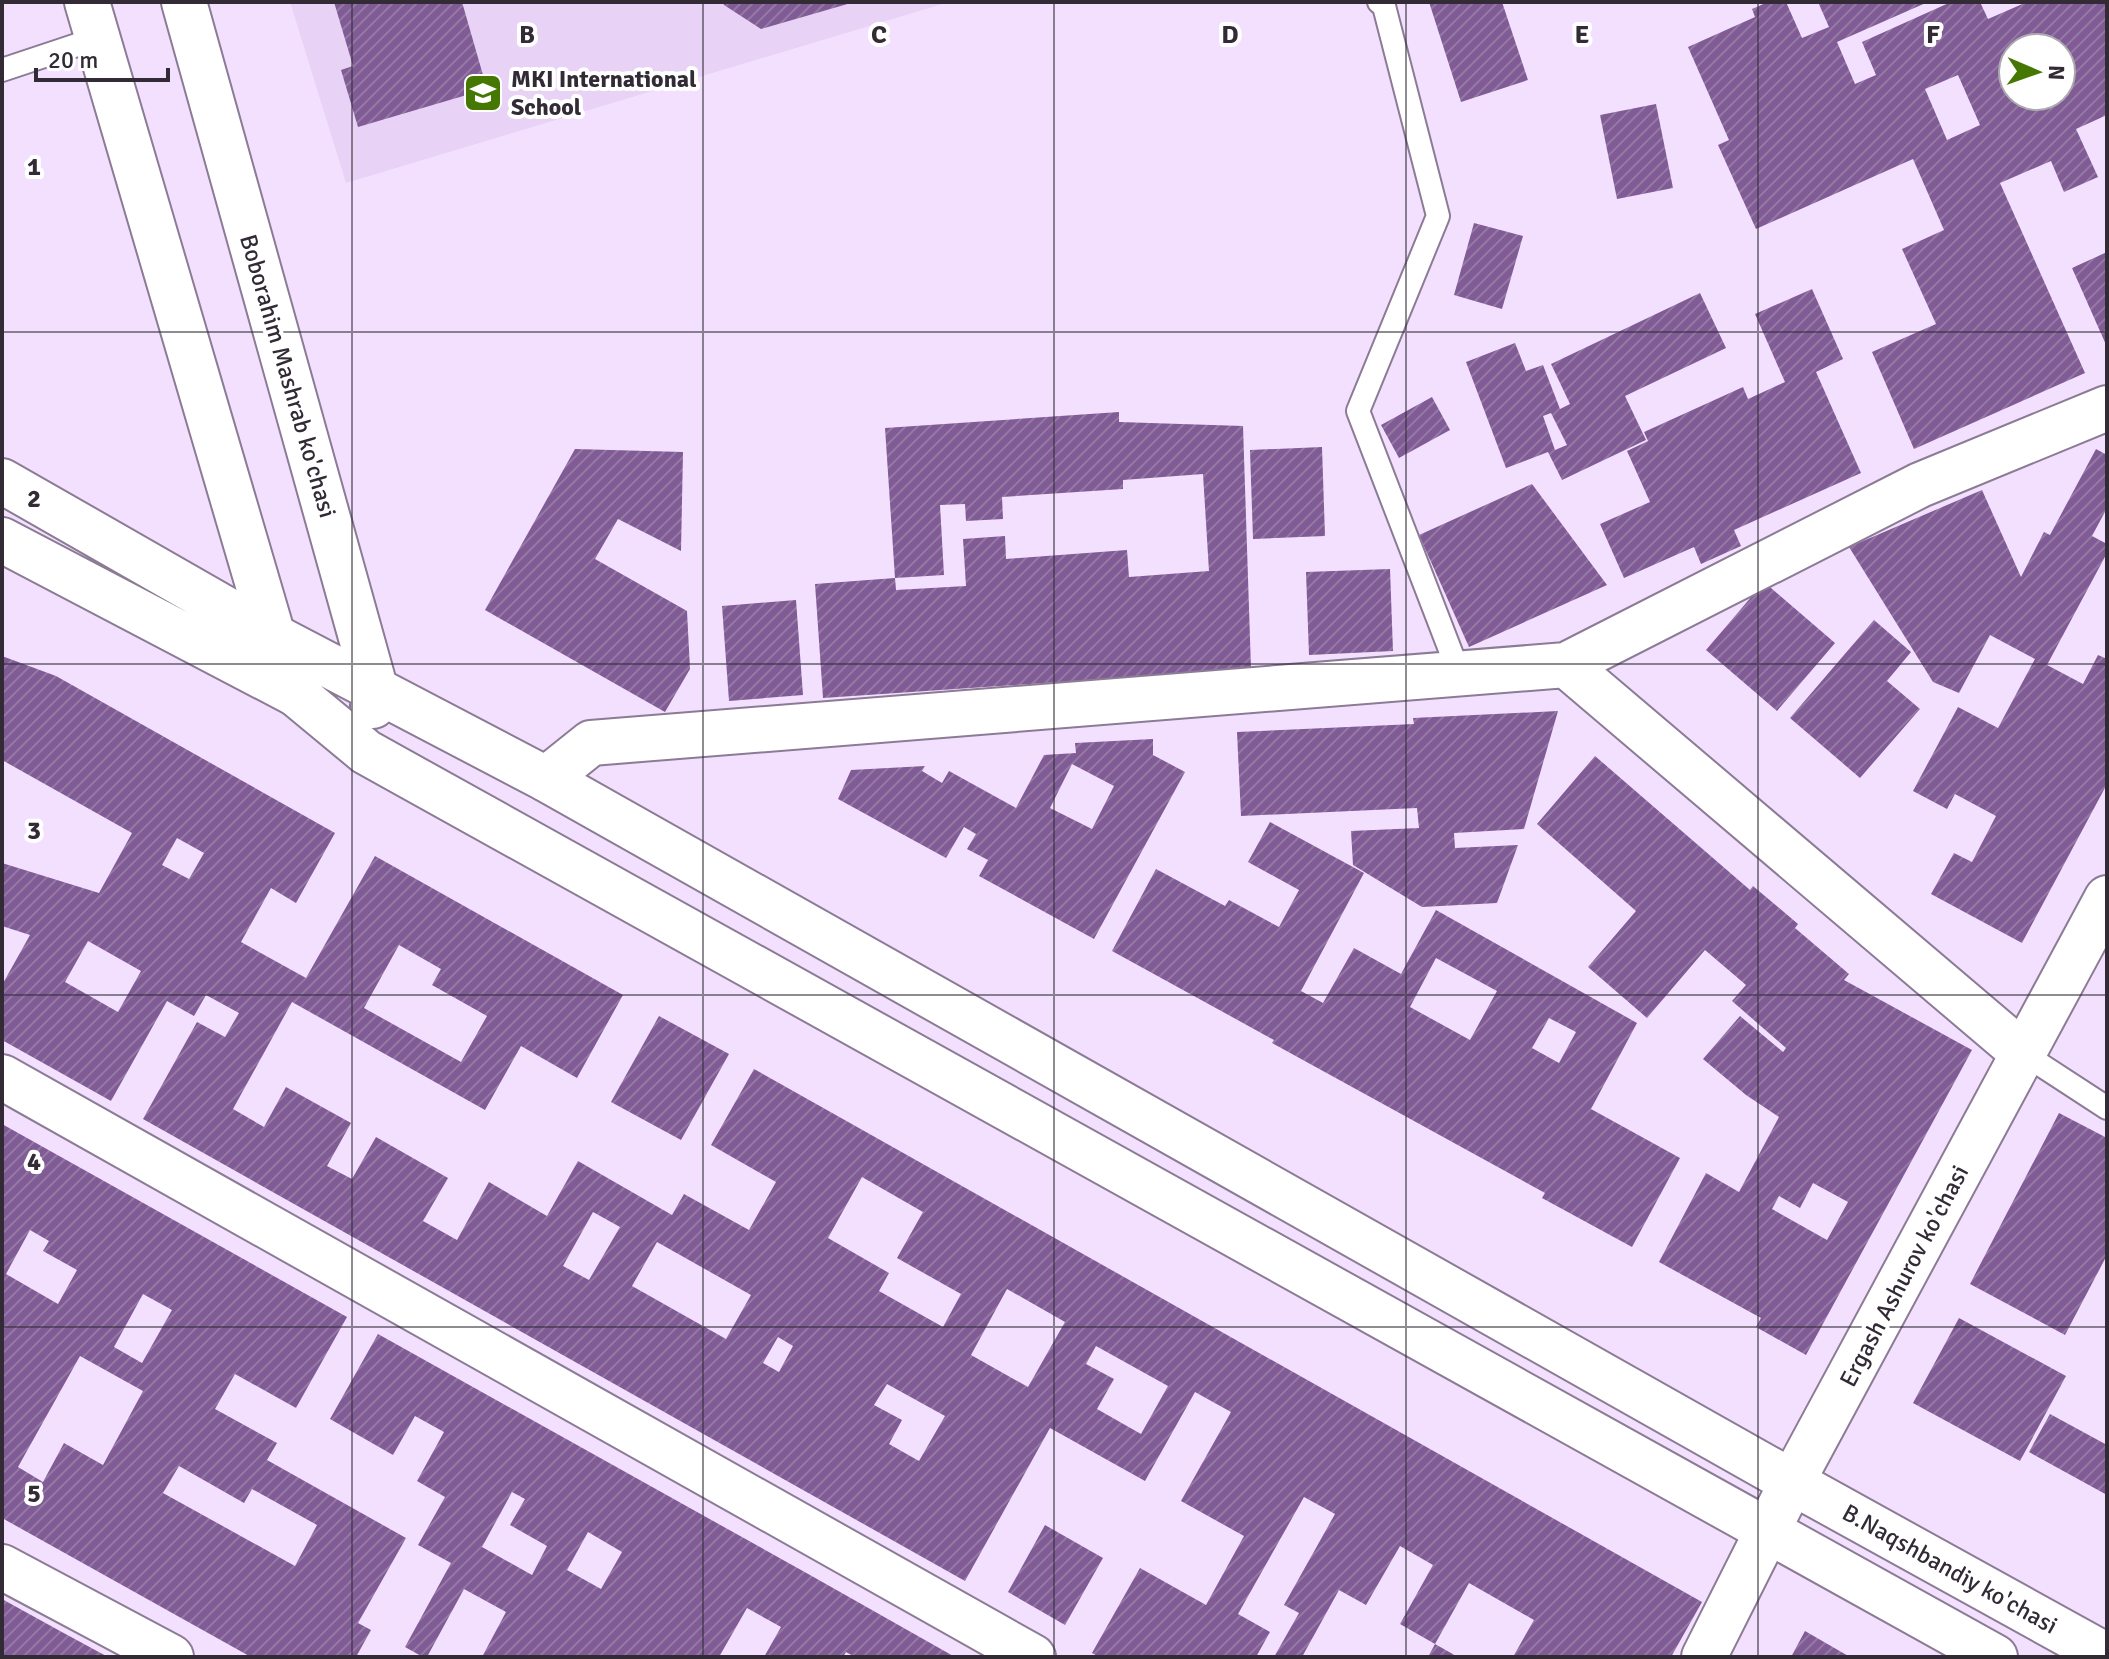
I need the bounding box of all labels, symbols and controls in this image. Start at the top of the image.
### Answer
text: B [519,19,535,51]
text: C [871,19,887,51]
text: D [1221,19,1239,51]
text: E [1575,19,1589,51]
text: F [1926,19,1940,51]
scale bar [36,32,168,82]
north arrow [1997,32,2077,112]
text: 20 m [48,45,98,75]
place label: MKI International School [511,64,697,122]
text: N [2043,65,2070,81]
school or university icon: MKI International School [462,72,504,114]
text: 1 [27,151,41,183]
street label: Boborahim Mashrab ko'chasi [233,231,343,521]
text: 2 [27,483,41,515]
text: 3 [27,815,41,847]
text: 4 [27,1146,41,1178]
street label: Ergash Ashurov ko'chasi [1833,1160,1975,1392]
text: 5 [27,1478,41,1510]
street label: B.Naqshbandiy ko'chasi [1837,1497,2063,1641]

